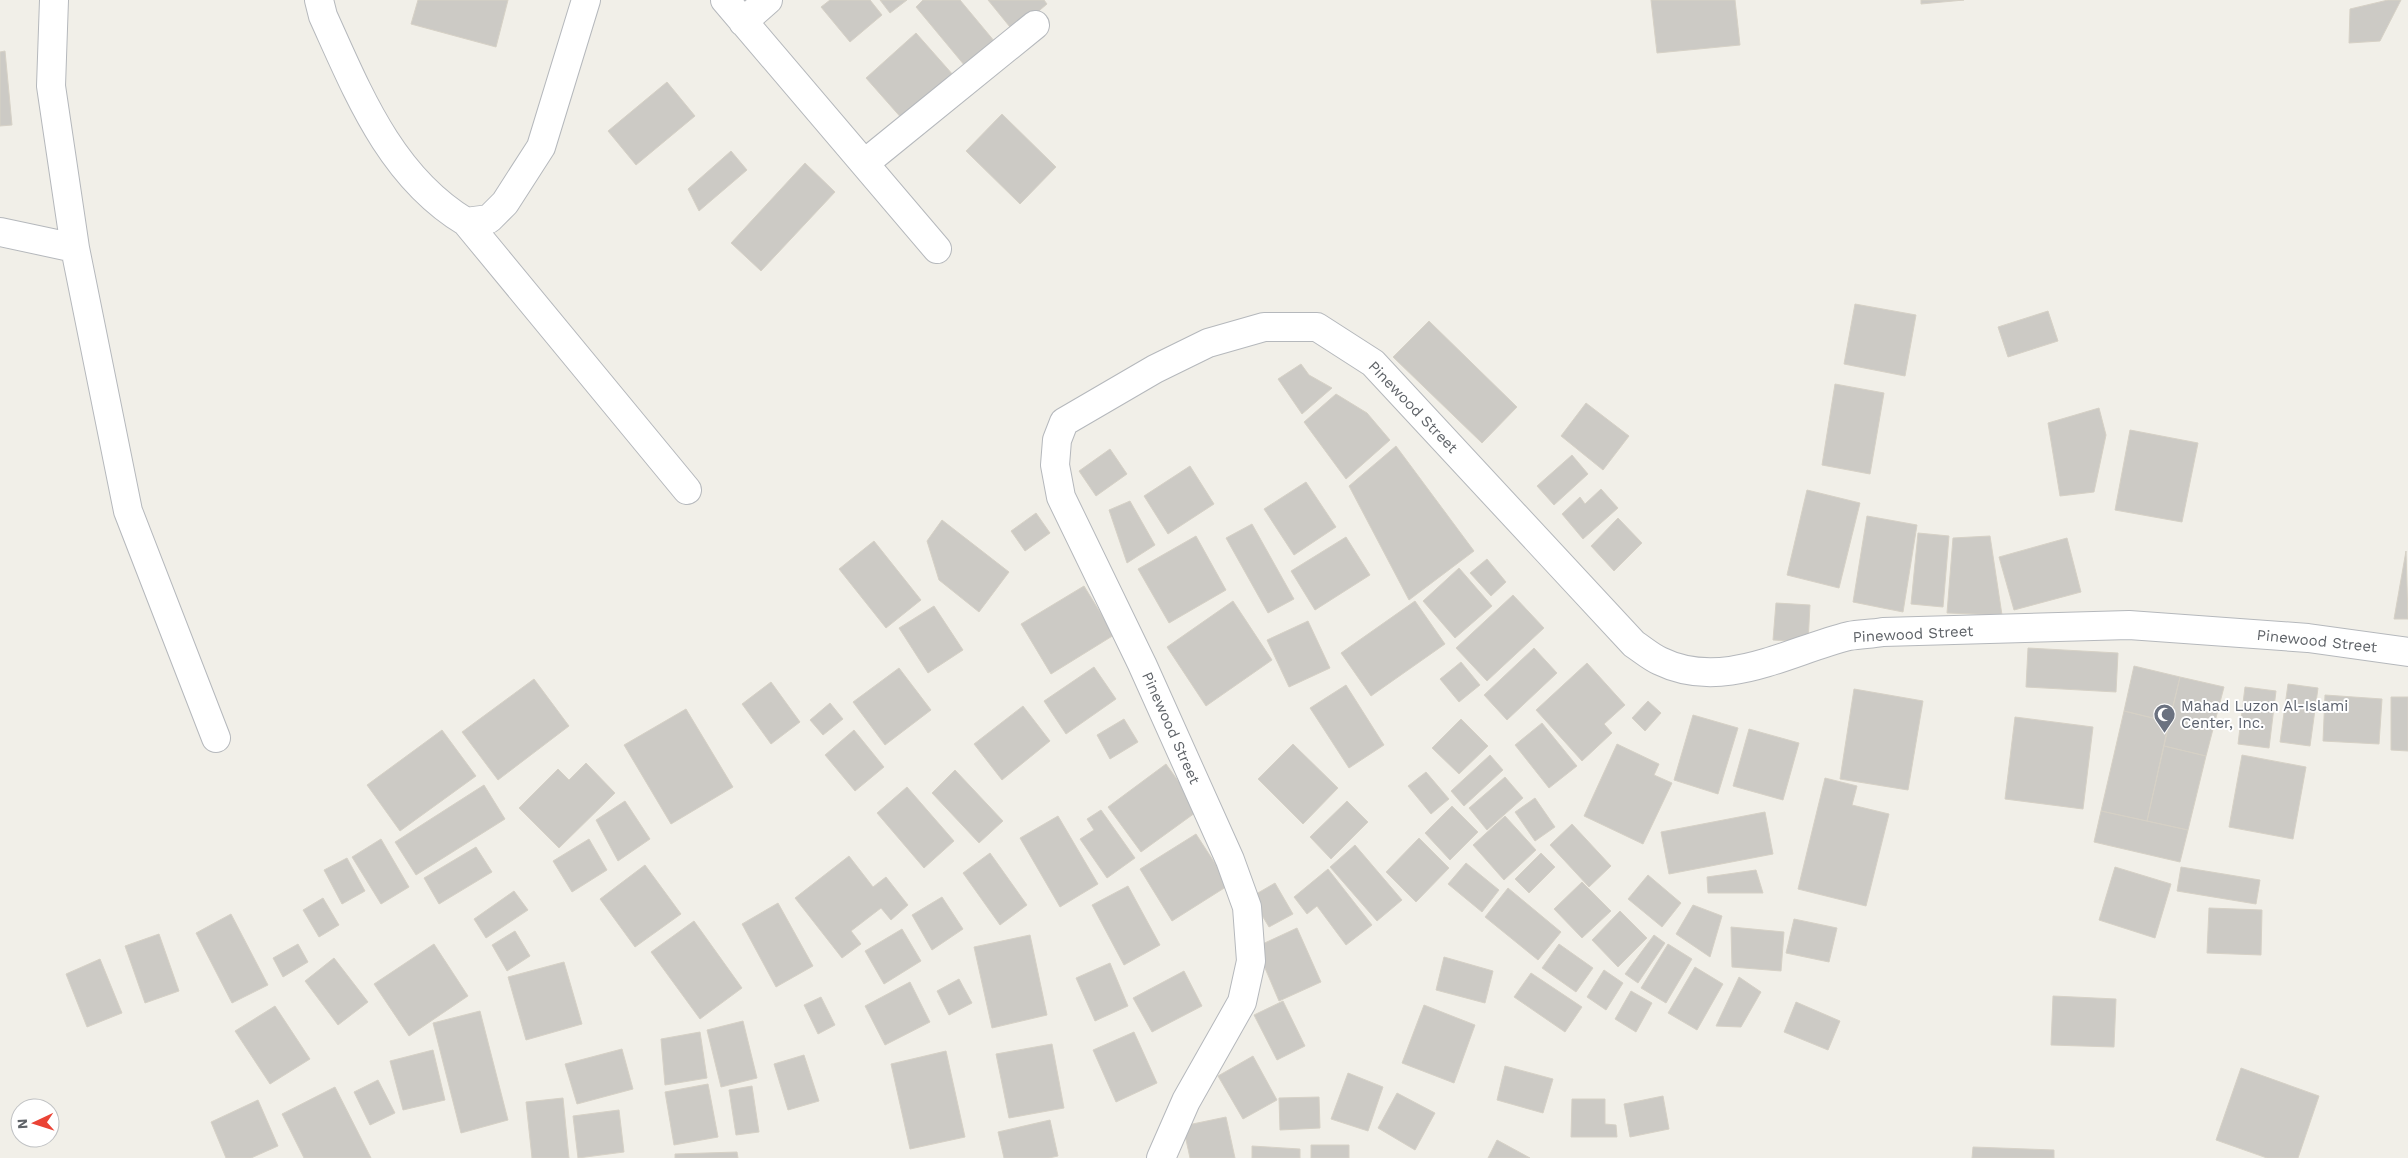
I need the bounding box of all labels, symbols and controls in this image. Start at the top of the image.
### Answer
street label: Pinewood Street [1365,357,1462,457]
street label: Pinewood Street [1852,622,1975,646]
street label: Pinewood Street [2256,626,2379,656]
street label: Pinewood Street [1138,669,1204,788]
place label: Mahad Luzon Al-Islami Center, Inc. [2181,697,2348,732]
mosque icon: Mahad Luzon Al-Islami Center, Inc. [2153,703,2177,734]
north arrow [10,1098,60,1148]
text: N [14,1118,30,1130]

